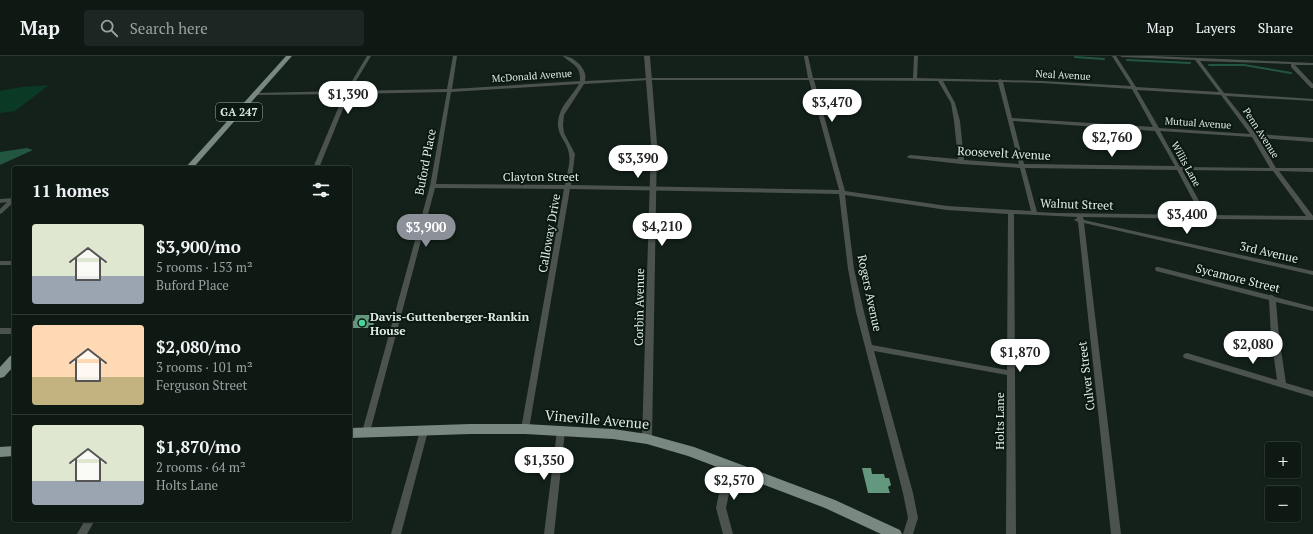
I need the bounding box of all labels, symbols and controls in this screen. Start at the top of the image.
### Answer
search box [84,10,364,46]
text: Map [20,15,60,40]
icon: search [98,17,120,39]
text: Search here [130,18,208,38]
text: Map [1147,18,1174,37]
text: Layers [1196,18,1236,37]
text: Share [1258,18,1293,37]
street label: McDonald Avenue [491,67,573,85]
street label: Neal Avenue [1035,67,1091,83]
pin: $1,390 [315,81,381,115]
text: $1,390 [328,85,368,103]
pin: $3,470 [799,89,865,123]
text: $3,470 [812,93,852,111]
road number: GA 247 [216,103,262,121]
street label: Penn Avenue [1240,105,1282,161]
street label: Mutual Avenue [1164,114,1232,132]
pin: $2,760 [1079,124,1145,158]
street label: Buford Place [411,128,439,196]
text: $2,760 [1092,128,1132,146]
street label: Willis Lane [1168,139,1204,189]
street label: Roosevelt Avenue [957,143,1051,163]
pin: $3,390 [605,145,671,179]
text: $3,390 [618,149,658,167]
street label: Clayton Street [503,169,580,184]
text: 11 homes [32,179,109,202]
icon: filters [310,179,332,201]
street label: Calloway Drive [535,192,563,274]
street label: Walnut Street [1040,195,1115,213]
pin: $3,400 [1154,201,1220,235]
text: $3,400 [1167,205,1207,223]
pin: $4,210 [629,213,695,247]
pin: $3,900 [393,214,459,248]
text: $4,210 [642,217,682,235]
text: $3,900 [406,218,446,236]
text: $3,900/mo [156,235,241,258]
street label: 3rd Avenue [1238,238,1300,266]
icon: home [64,240,112,288]
street label: Rogers Avenue [855,253,885,333]
text: 5 rooms · 153 m² [156,258,253,276]
street label: Sycamore Street [1194,260,1282,296]
street label: Corbin Avenue [631,268,647,346]
text: Buford Place [156,276,229,294]
place label: Davis-Guttenberger-Rankin House [370,309,529,338]
marker: Davis-Guttenberger-Rankin House [357,318,367,328]
pin: $2,080 [1220,331,1286,365]
text: $2,080/mo [156,335,241,358]
text: $2,080 [1233,335,1273,353]
pin: $1,870 [987,339,1053,373]
street label: Culver Street [1074,340,1098,411]
icon: home [64,341,112,389]
text: $1,870 [1000,343,1040,361]
text: 3 rooms · 101 m² [156,358,253,376]
text: Ferguson Street [156,376,247,394]
street label: Holts Lane [992,392,1007,450]
street label: Vineville Avenue [544,405,650,433]
text: $1,870/mo [156,435,241,458]
icon: home [64,441,112,489]
map controls [1265,442,1301,522]
button: + [1265,442,1301,478]
pin: $1,350 [511,447,577,481]
text: $1,350 [524,451,564,469]
text: 2 rooms · 64 m² [156,458,246,476]
pin: $2,570 [701,467,767,501]
text: $2,570 [714,471,754,489]
text: Holts Lane [156,476,218,494]
button: − [1265,486,1301,522]

